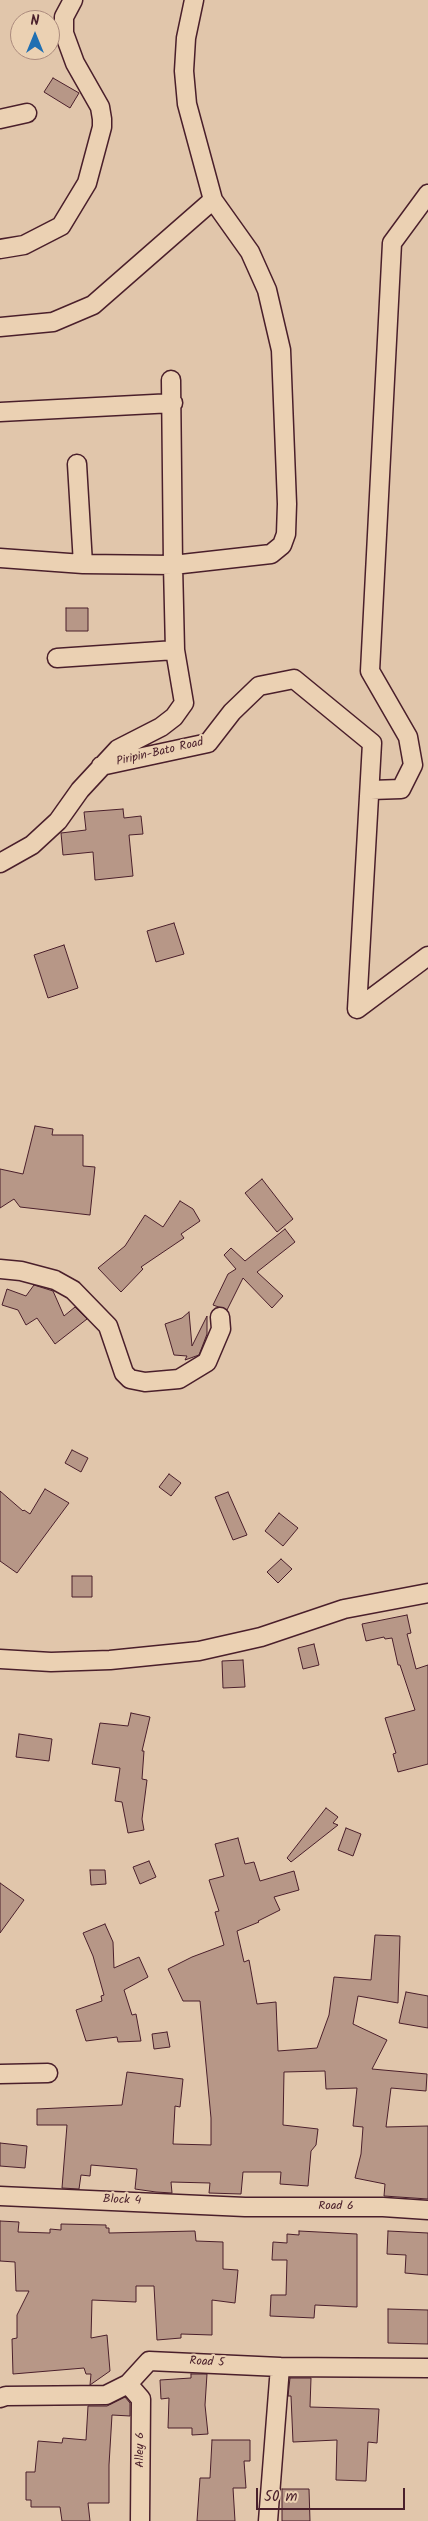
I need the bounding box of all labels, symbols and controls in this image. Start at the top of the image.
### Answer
north arrow [10,10,60,60]
text: N [31,10,39,32]
street label: Piripin-Bato Road [115,736,205,770]
street label: Block 4 [103,2193,141,2209]
street label: Road 6 [318,2200,354,2214]
street label: Road 5 [189,2355,225,2371]
street label: Alley 6 [134,2432,148,2468]
scale bar [258,2478,407,2510]
text: 50 m [264,2485,298,2509]

